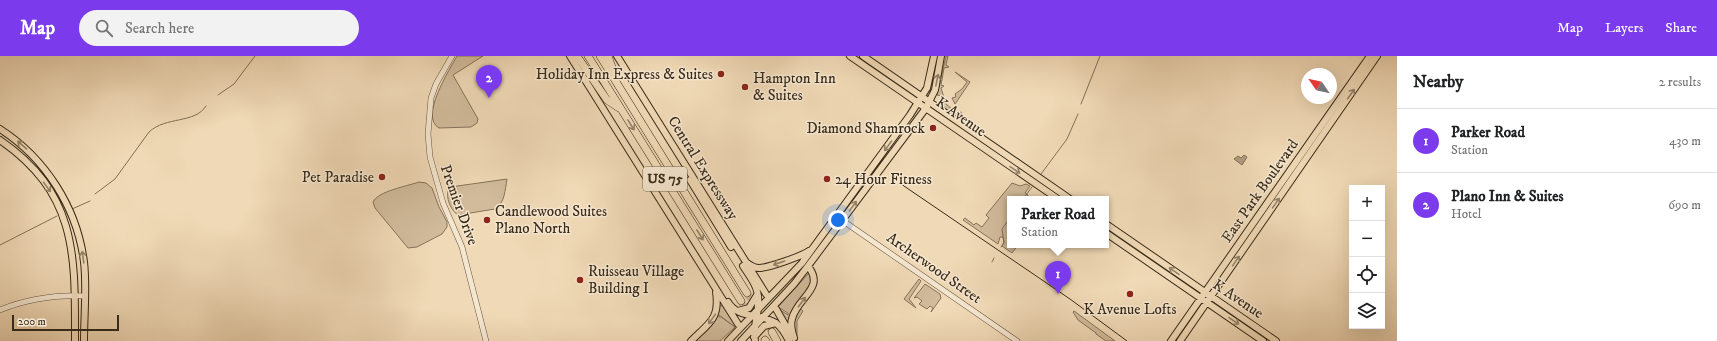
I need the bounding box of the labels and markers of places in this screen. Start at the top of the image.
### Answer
pin: 2 [476,65,502,98]
place label: Holiday Inn Express & Suites [536,65,713,84]
marker: Holiday Inn Express & Suites [716,69,726,79]
place label: Hampton Inn & Suites [753,69,836,105]
marker: Hampton Inn & Suites [740,82,750,92]
place label: Diamond Shamrock [806,119,926,138]
marker: Diamond Shamrock [928,123,938,133]
place label: Pet Paradise [302,168,374,187]
place label: 24 Hour Fitness [835,170,932,189]
marker: Pet Paradise [377,172,387,182]
marker: 24 Hour Fitness [822,174,832,184]
place label: Candlewood Suites Plano North [495,202,607,238]
marker: Candlewood Suites Plano North [482,215,492,225]
pin: 1 [1045,261,1071,294]
place label: Ruisseau Village Building I [588,262,684,298]
marker: Ruisseau Village Building I [575,275,585,285]
marker: K Avenue Lofts [1125,289,1135,299]
place label: K Avenue Lofts [1084,300,1176,319]

